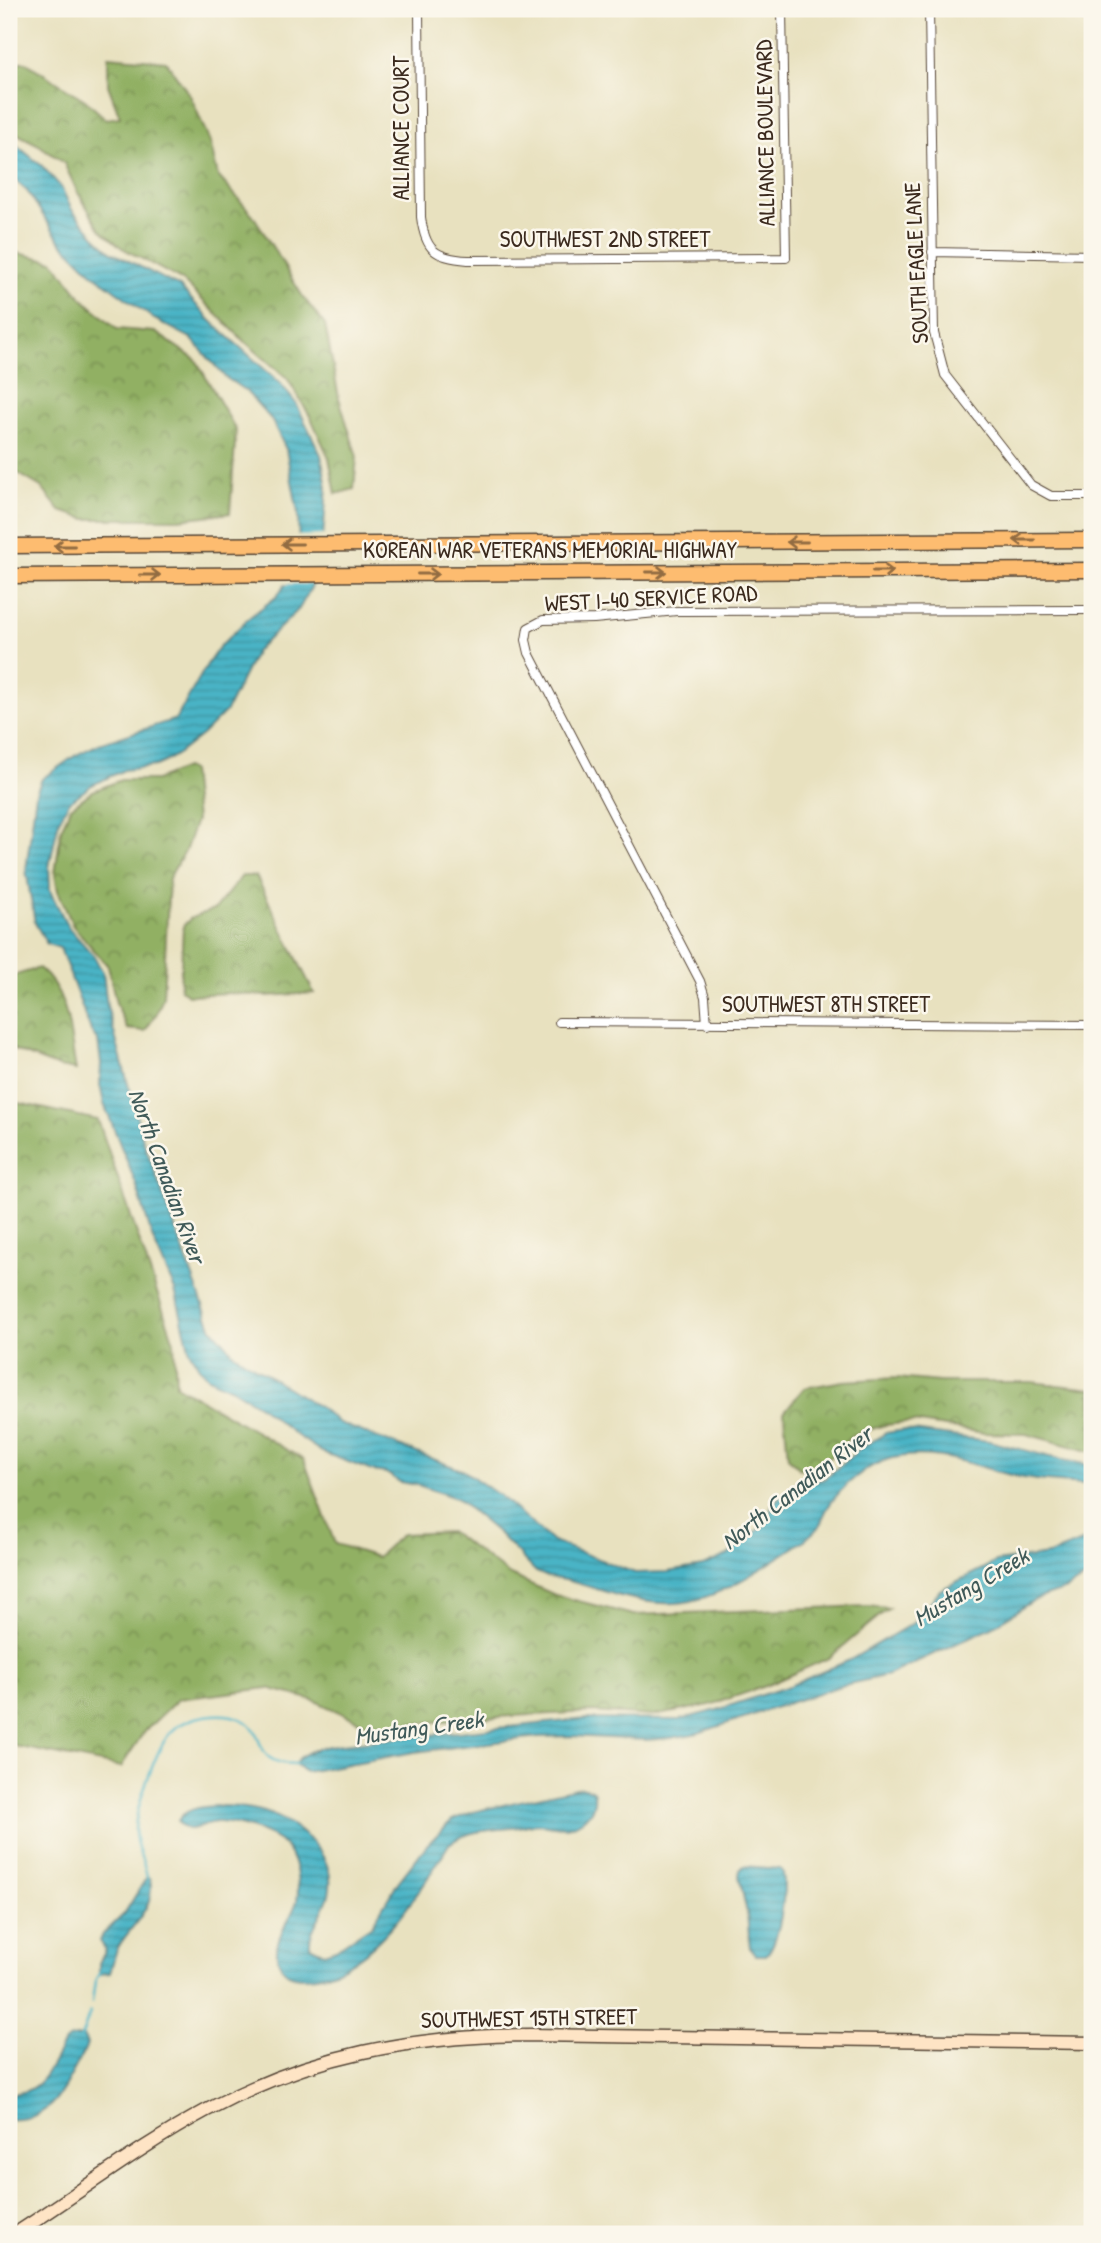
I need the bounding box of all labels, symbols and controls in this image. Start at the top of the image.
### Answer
street label: ALLIANCE BOULEVARD [747,39,782,227]
street label: ALLIANCE COURT [385,56,416,200]
street label: SOUTH EAGLE LANE [896,182,935,344]
street label: SOUTHWEST 2ND STREET [500,223,711,254]
street label: KOREAN WAR VETERANS MEMORIAL HIGHWAY [363,534,737,565]
one-way arrow [1013,534,1036,547]
one-way arrow [785,535,808,549]
one-way arrow [280,538,303,551]
one-way arrow [53,539,76,553]
one-way arrow [872,564,895,578]
one-way arrow [644,565,667,579]
one-way arrow [417,567,440,581]
one-way arrow [139,568,162,582]
street label: WEST I-40 SERVICE ROAD [544,576,758,619]
street label: SOUTHWEST 8TH STREET [722,988,930,1019]
water label: North Canadian River [122,1084,215,1270]
water label: North Canadian River [714,1416,881,1556]
water label: Mustang Creek [907,1538,1036,1634]
water label: Mustang Creek [353,1702,487,1753]
street label: SOUTHWEST 15TH STREET [421,2000,638,2035]

